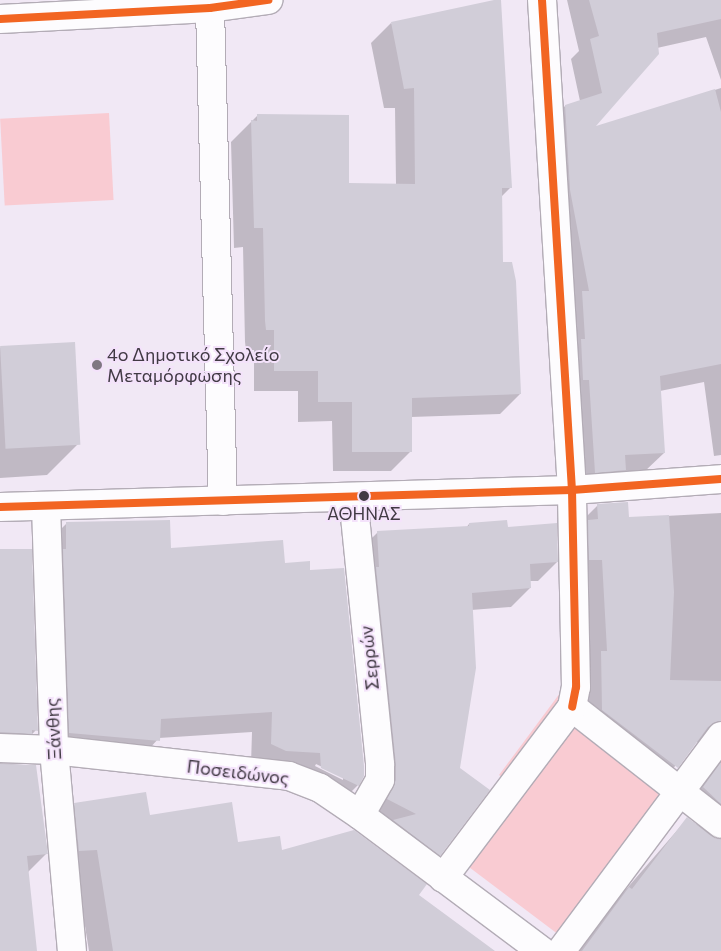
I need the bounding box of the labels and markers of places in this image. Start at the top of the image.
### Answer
place label: 4ο Δημοτικό Σχολείο Μεταμόρφωσης [107,344,280,386]
marker: 4ο Δημοτικό Σχολείο Μεταμόρφωσης [91,359,103,371]
marker: ΑΘΗΝΑΣ [359,491,369,501]
place label: ΑΘΗΝΑΣ [327,504,401,524]

